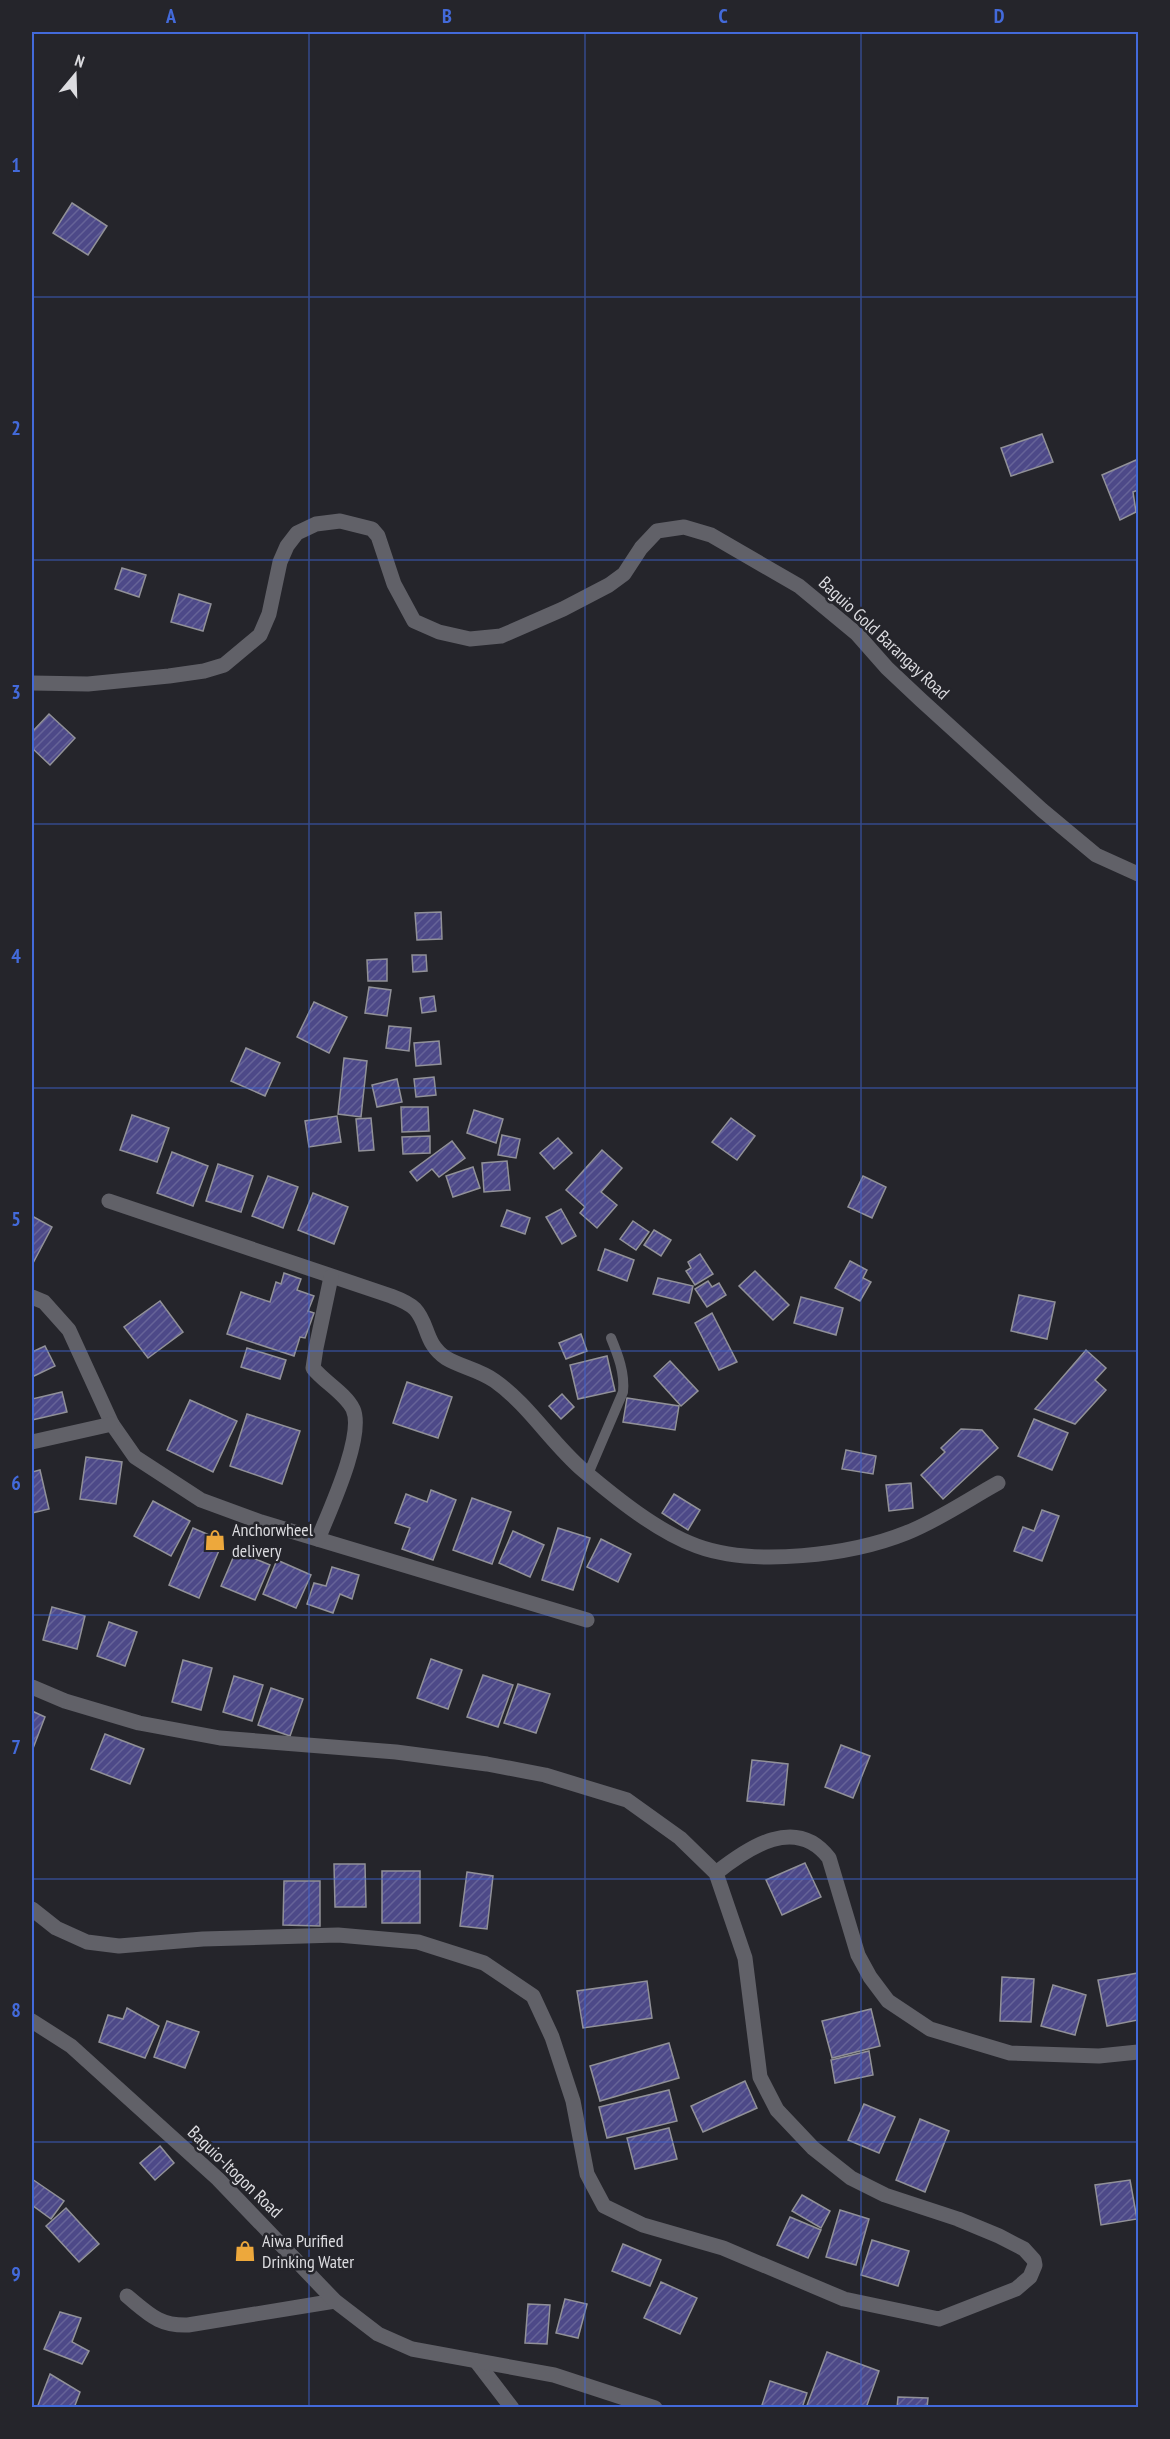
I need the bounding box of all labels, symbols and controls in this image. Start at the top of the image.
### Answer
text: A [165,3,177,29]
text: B [442,3,452,29]
text: C [718,3,728,29]
text: D [994,3,1005,29]
north arrow [45,45,105,105]
text: N [73,50,87,72]
text: 1 [11,152,21,178]
text: 2 [11,415,21,441]
street label: Baguio Gold Barangay Road [814,571,955,704]
text: 3 [11,679,21,705]
text: 4 [11,943,21,969]
text: 5 [11,1206,21,1232]
text: 6 [11,1470,21,1496]
place label: Anchorwheel delivery [232,1518,314,1562]
shop icon: Anchorwheel delivery [203,1528,227,1552]
text: 7 [11,1734,21,1760]
text: 8 [11,1997,21,2023]
street label: Baguio-Itogon Road [183,2121,288,2223]
place label: Aiwa Purified Drinking Water [262,2229,354,2273]
shop icon: Aiwa Purified Drinking Water [233,2239,257,2263]
text: 9 [11,2261,21,2287]

